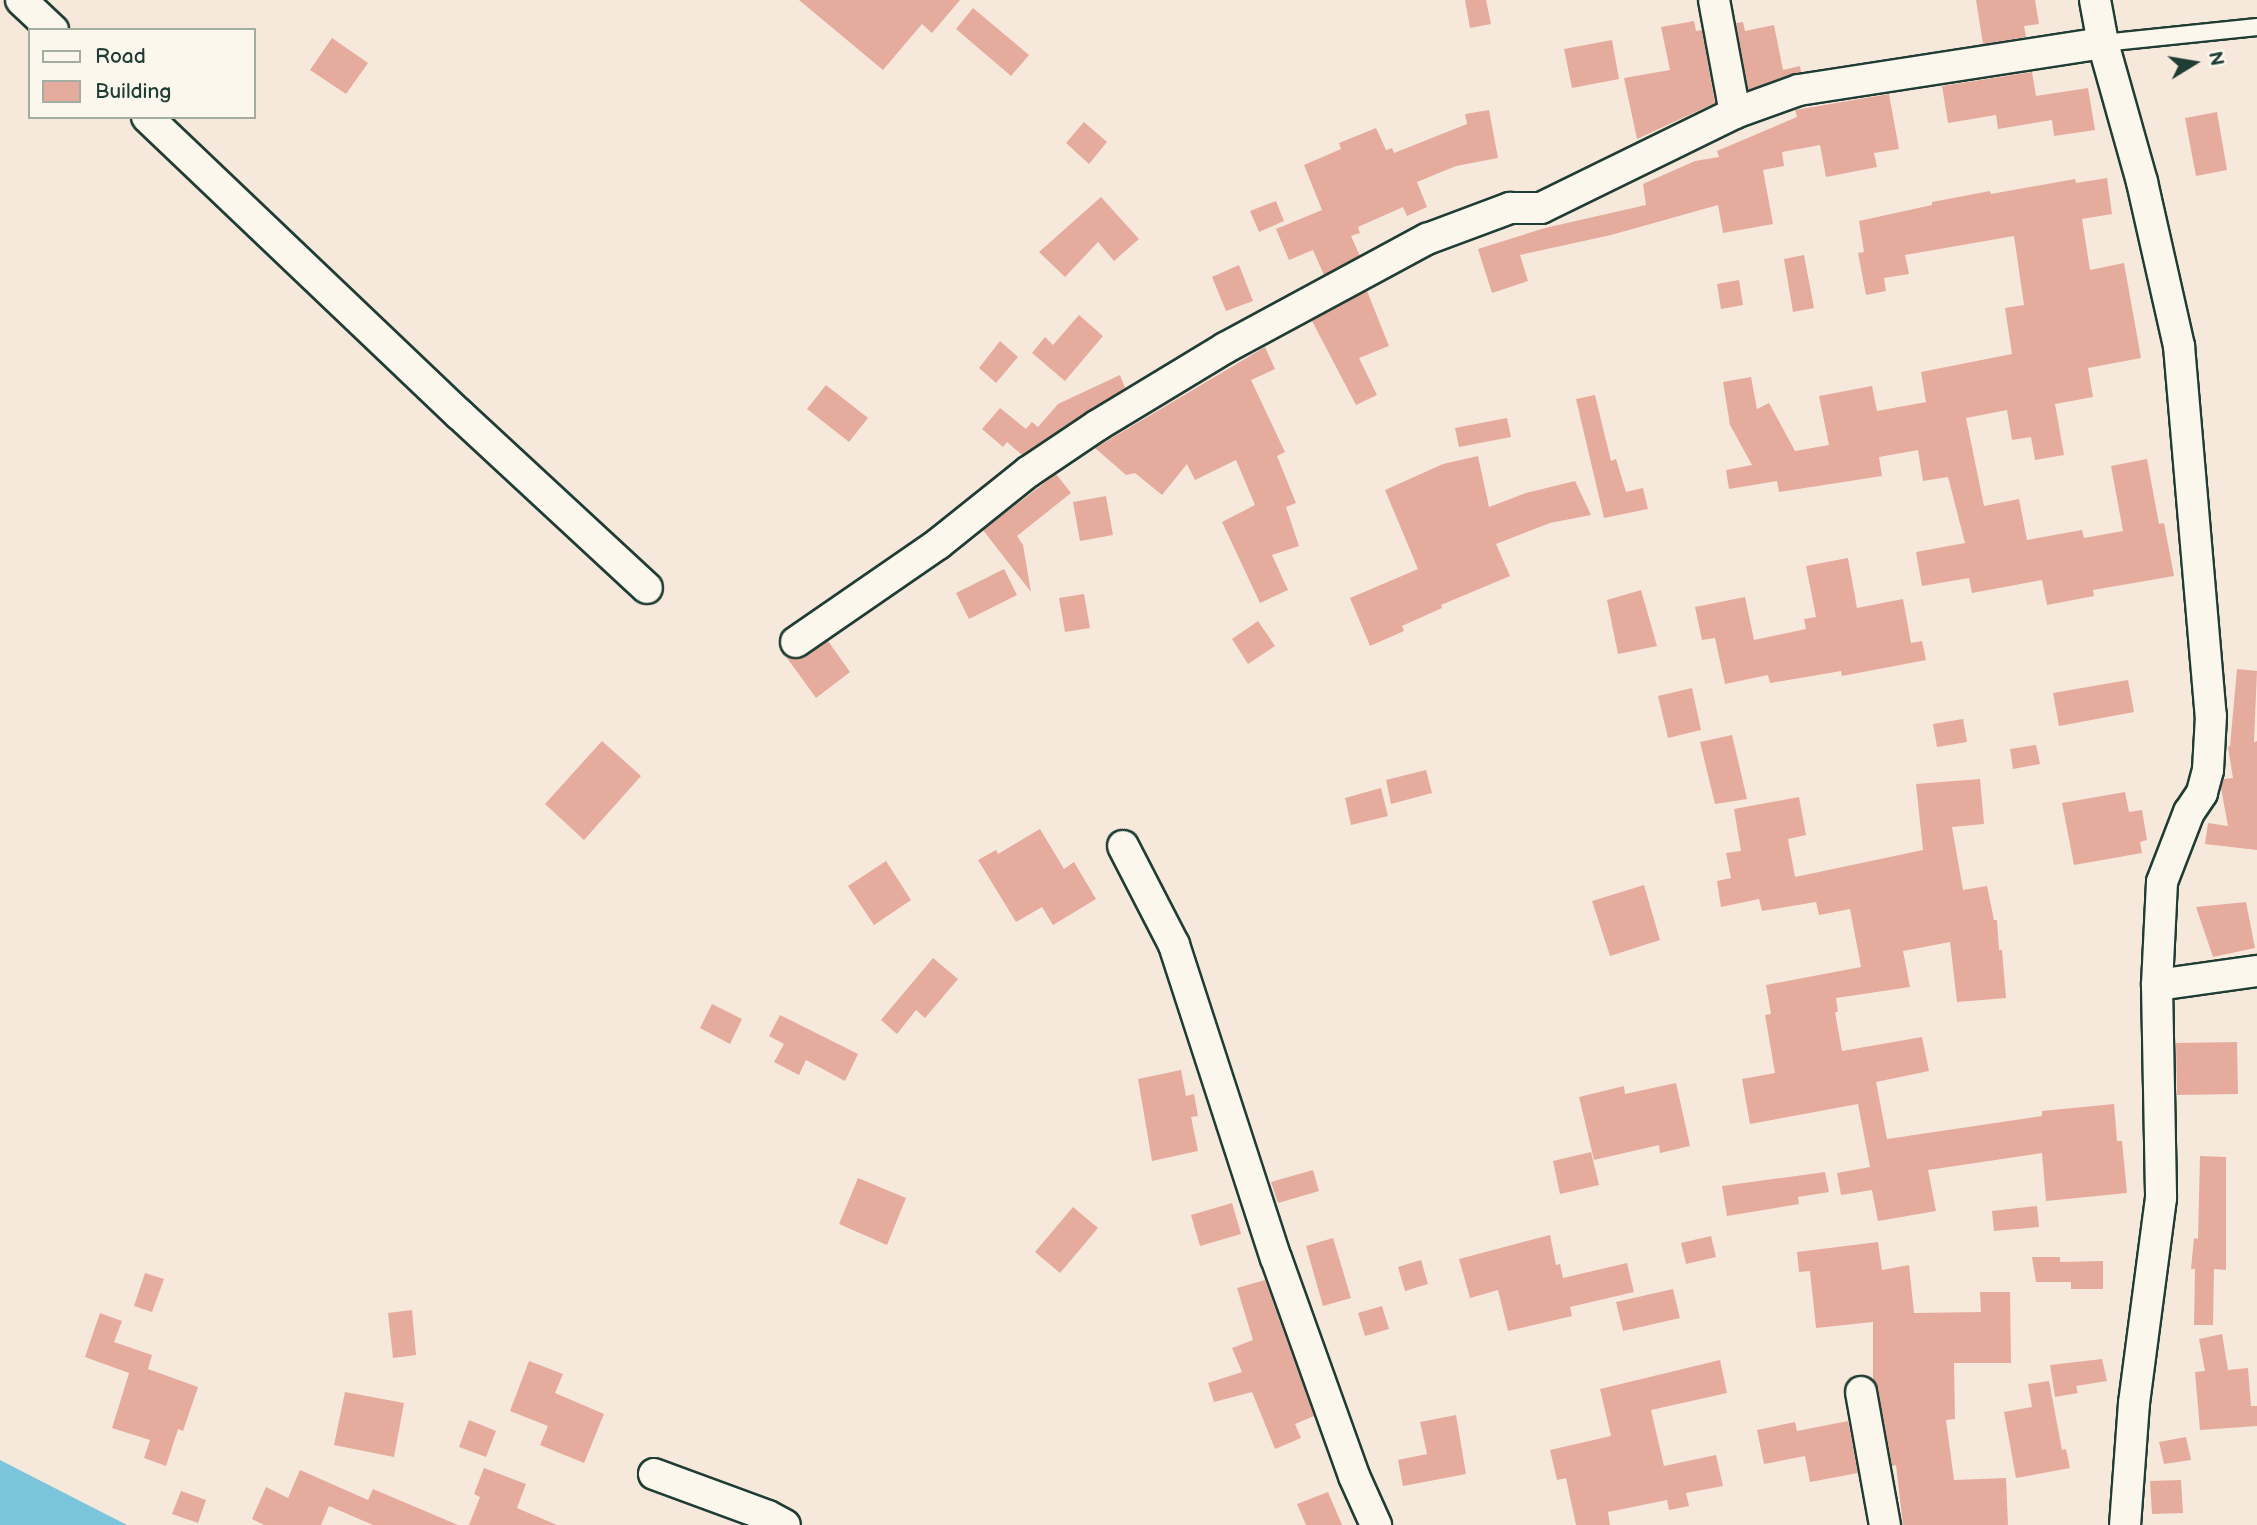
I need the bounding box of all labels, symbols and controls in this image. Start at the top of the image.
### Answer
legend [28,28,256,119]
north arrow [2159,28,2229,98]
text: Road [95,44,146,69]
text: N [2202,50,2228,68]
text: Building [95,79,171,104]

